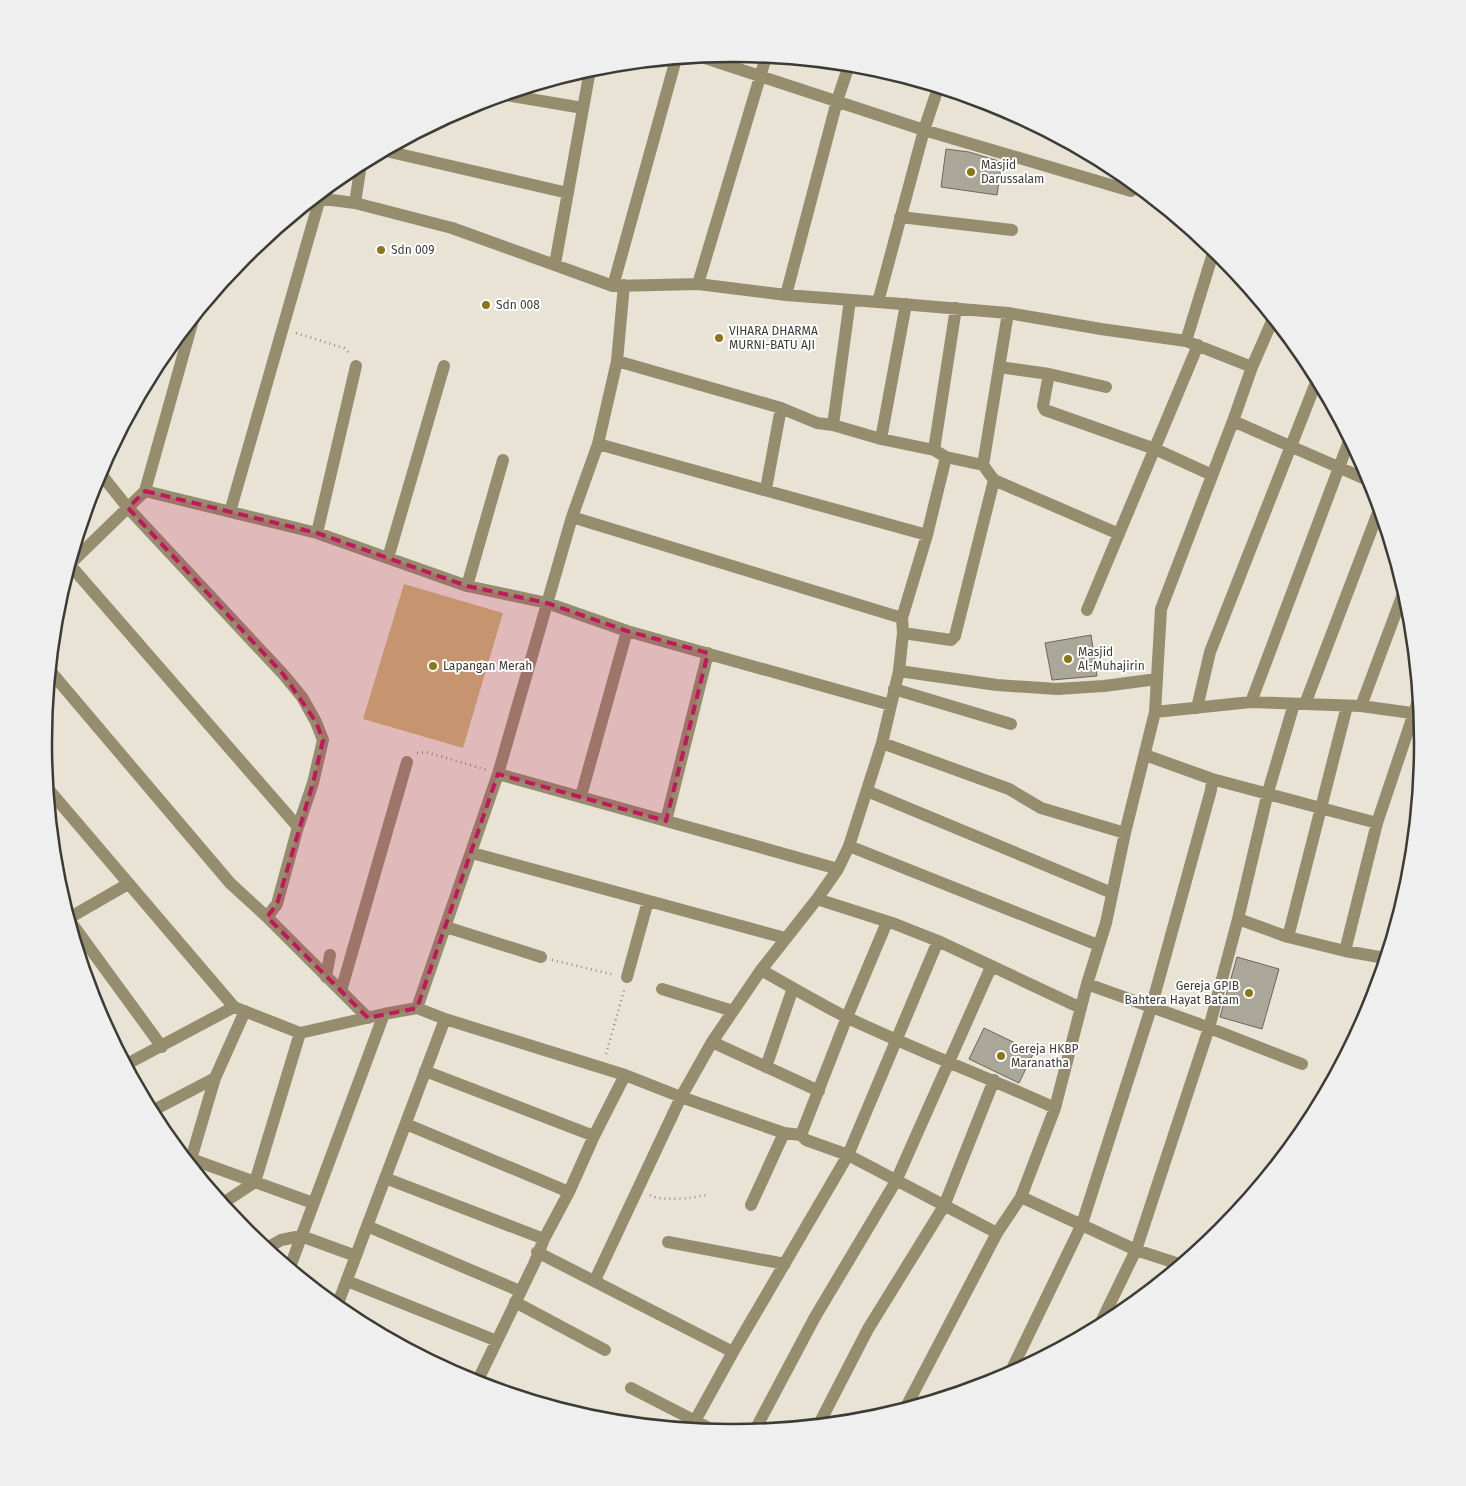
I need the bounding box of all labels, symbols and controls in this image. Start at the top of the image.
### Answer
place label: Masjid Darussalam [981,158,1044,186]
marker: Masjid Darussalam [965,166,977,178]
place label: Sdn 009 [391,243,435,257]
marker: Sdn 009 [375,244,387,256]
place label: Sdn 008 [496,298,540,312]
marker: Sdn 008 [480,299,492,311]
place label: VIHARA DHARMA MURNI-BATU AJI [729,324,818,352]
marker: VIHARA DHARMA MURNI-BATU AJI [713,332,725,344]
place label: Masjid Al-Muhajirin [1078,645,1145,673]
marker: Masjid Al-Muhajirin [1062,653,1074,665]
place label: Lapangan Merah [443,659,532,673]
marker: Lapangan Merah [427,660,439,672]
place label: Gereja GPIB Bahtera Hayat Batam [1124,979,1239,1007]
marker: Gereja GPIB Bahtera Hayat Batam [1243,987,1255,999]
place label: Gereja HKBP Maranatha [1011,1042,1079,1070]
marker: Gereja HKBP Maranatha [995,1050,1007,1062]

